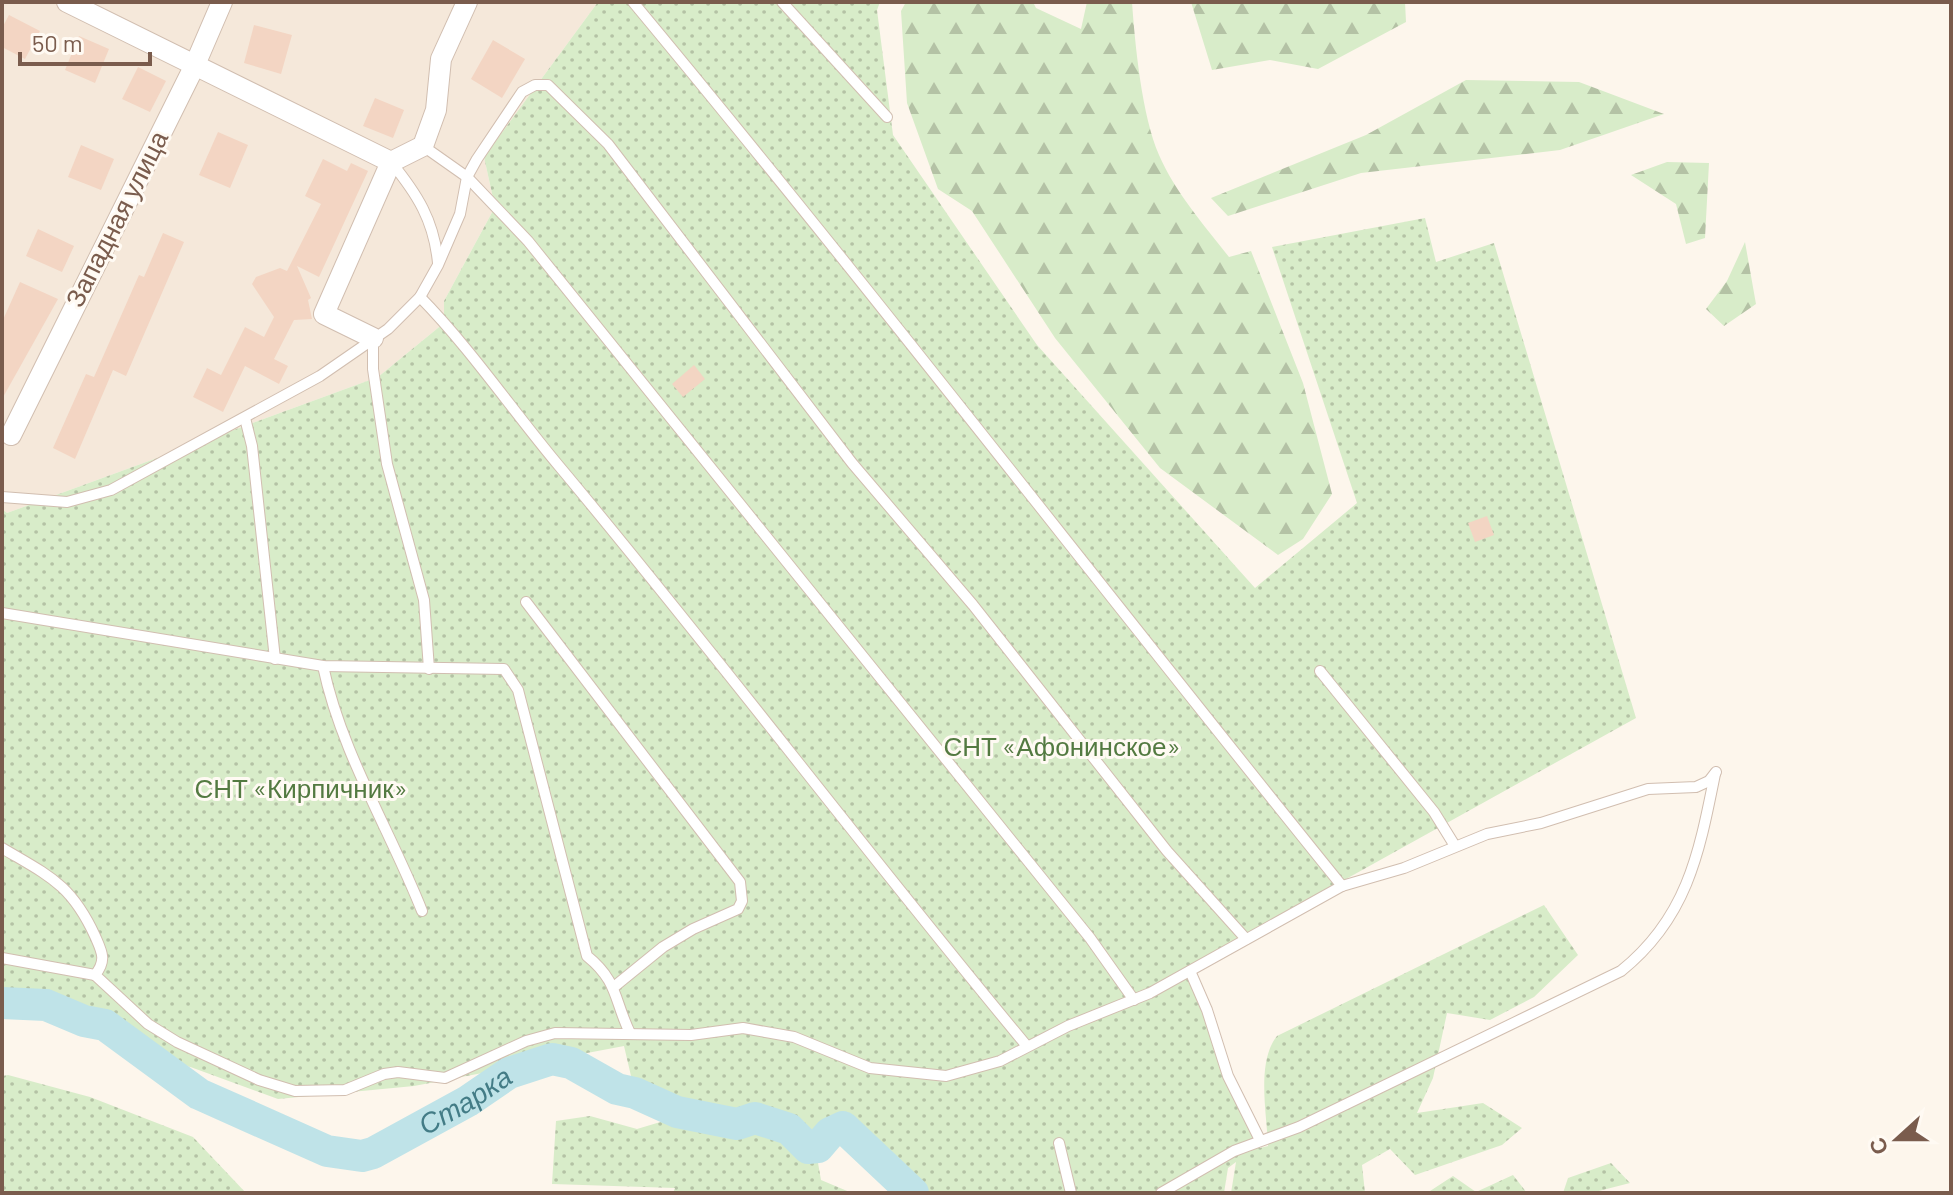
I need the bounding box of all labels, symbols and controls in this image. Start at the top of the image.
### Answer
scale bar [20,16,150,66]
text: 50 m [32,28,83,57]
street label: Западная улица [58,125,174,312]
park label: СНТ «Афонинское» [943,730,1181,761]
park label: СНТ «Кирпичник» [194,772,408,803]
water label: Старка [412,1058,518,1141]
north arrow [1857,1099,1937,1179]
text: С [1862,1134,1892,1159]

